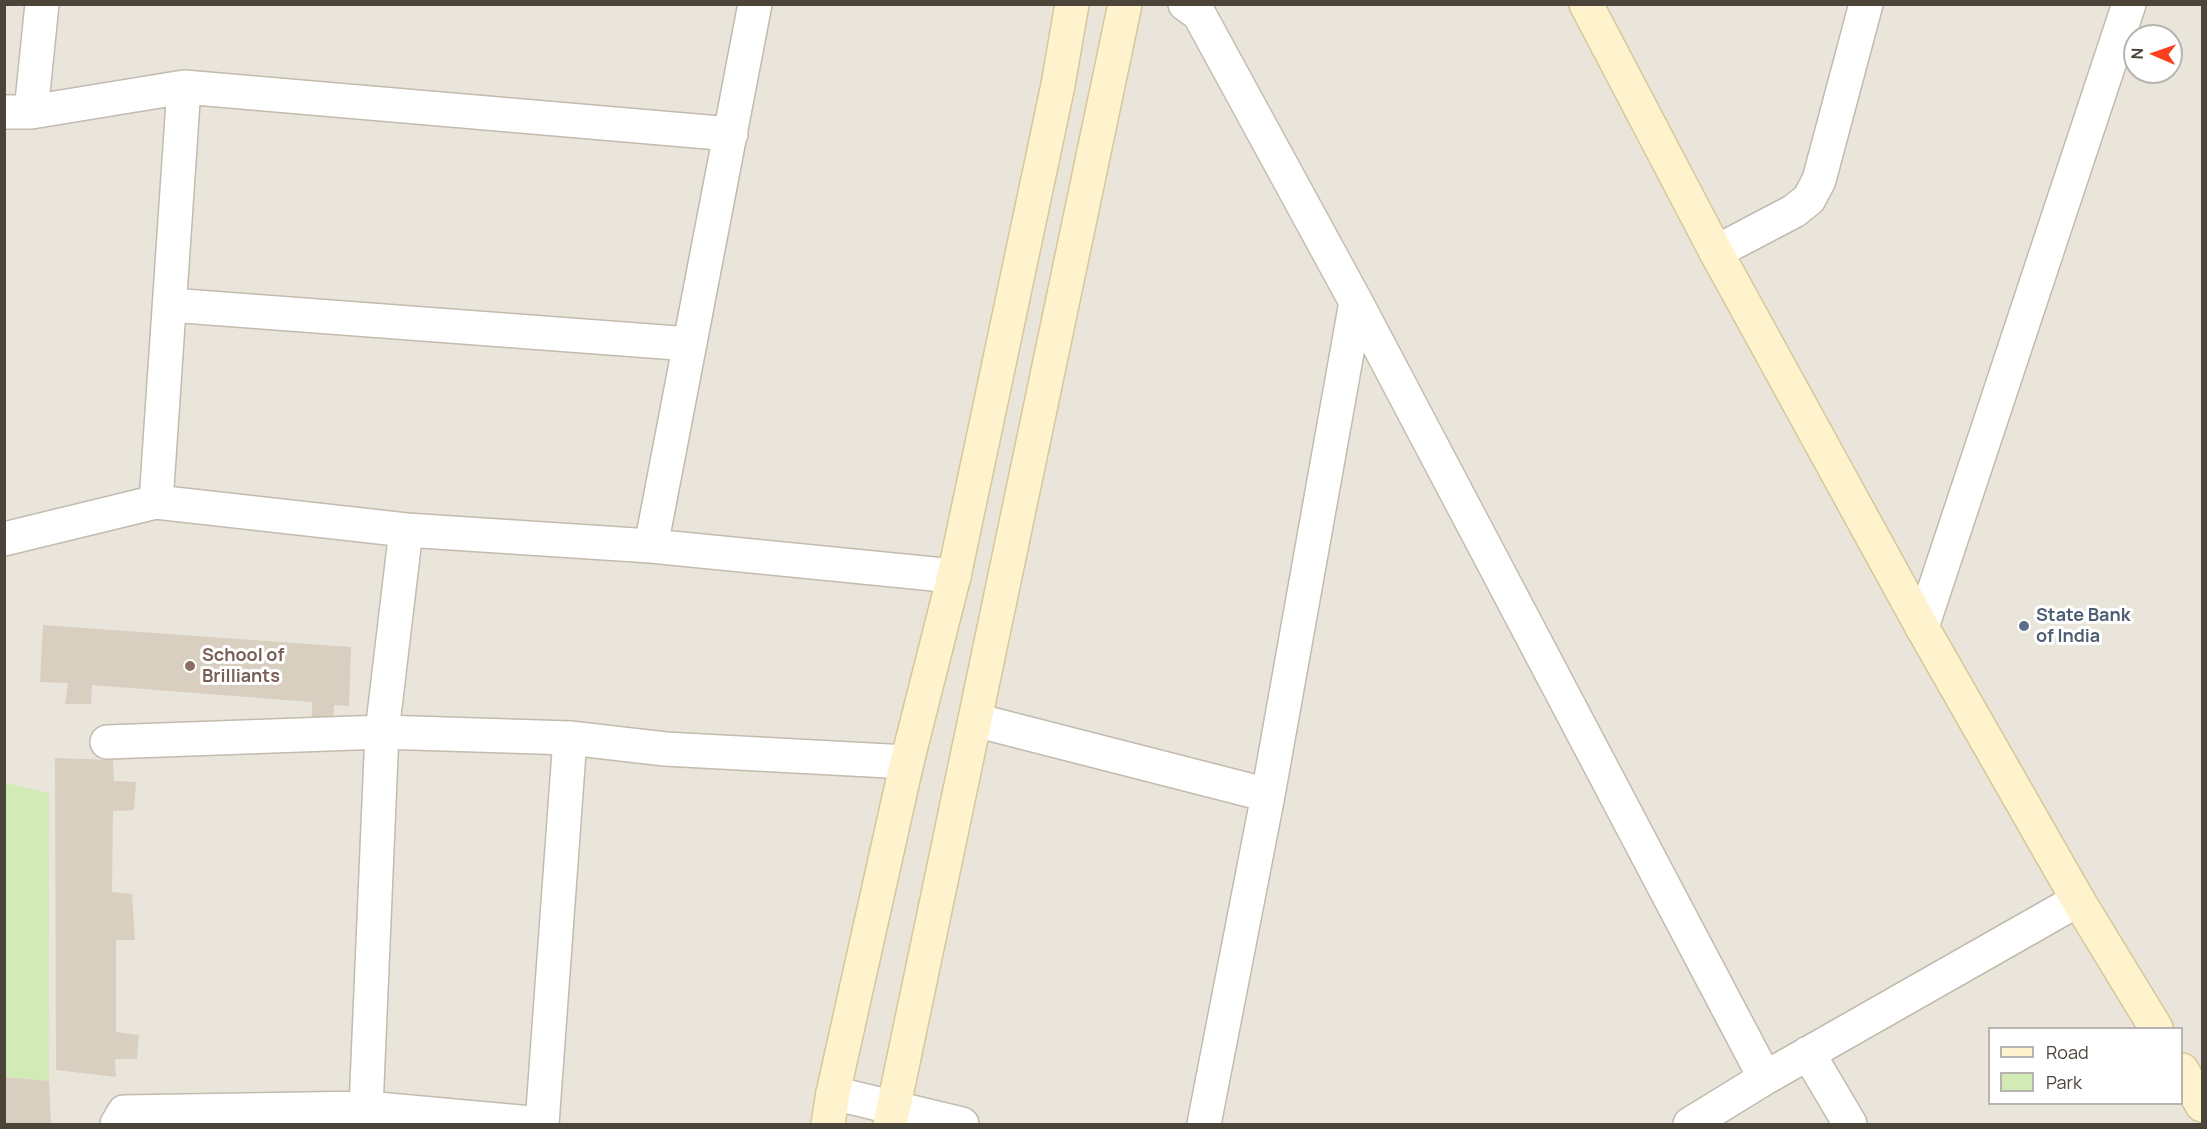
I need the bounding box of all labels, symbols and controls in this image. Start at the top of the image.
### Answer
north arrow [2123,24,2183,84]
text: N [2126,47,2148,60]
place label: State Bank of India [2036,605,2130,648]
marker: State Bank of India [2017,619,2031,633]
place label: School of Brilliants [202,645,284,688]
marker: School of Brilliants [183,659,197,673]
legend [1988,1027,2183,1105]
text: Road [2046,1040,2089,1064]
text: Park [2046,1070,2082,1094]

